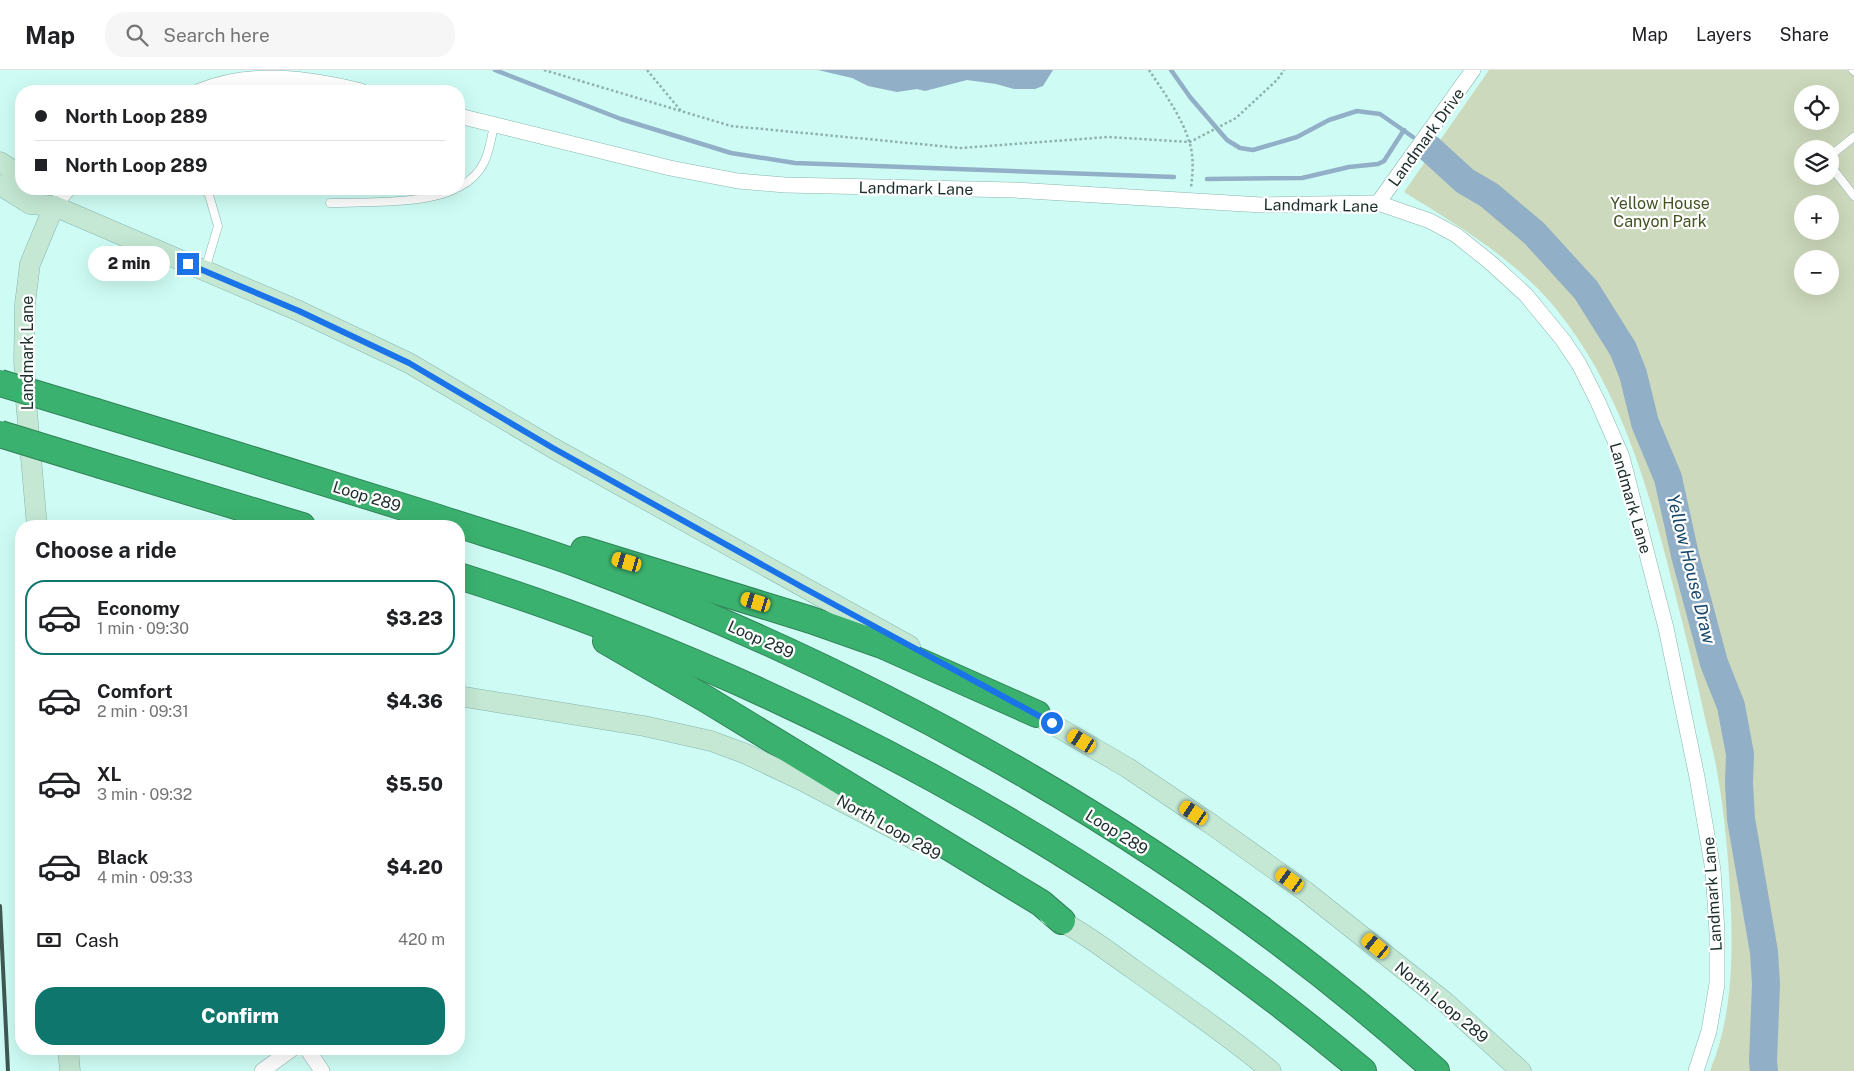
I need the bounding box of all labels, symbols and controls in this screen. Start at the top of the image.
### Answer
search box [105,12,455,57]
text: Map [25,21,75,49]
icon: search [123,21,151,49]
text: Search here [163,24,270,46]
text: Map [1632,24,1668,45]
text: Layers [1696,24,1752,45]
text: Share [1780,24,1829,45]
street label: Landmark Drive [1384,84,1468,190]
map controls [1794,85,1839,295]
button: locate [1794,85,1839,130]
text: North Loop 289 [65,105,207,127]
button: layers [1794,140,1839,185]
text: North Loop 289 [65,154,207,176]
street label: Landmark Lane [859,178,973,199]
park label: Yellow House Canyon Park [1610,194,1710,231]
street label: Landmark Lane [1264,195,1378,216]
button: + [1794,195,1839,240]
callout: 2 min [88,246,170,282]
button: − [1794,250,1839,295]
route end [177,253,199,275]
text: 2 min [108,254,150,273]
street label: Landmark Lane [18,296,37,410]
street label: Landmark Lane [1606,440,1655,556]
street label: Loop 289 [331,477,403,516]
water label: Yellow House Draw [1663,492,1720,647]
text: Choose a ride [35,537,177,563]
car [610,551,643,573]
car [739,590,772,614]
icon: car [37,595,82,640]
text: Economy [97,597,180,619]
text: $3.23 [386,607,443,629]
street label: Loop 289 [725,617,797,662]
text: 1 min · 09:30 [97,619,189,638]
icon: car [37,678,82,723]
text: Comfort [97,680,173,702]
text: $4.36 [386,690,443,712]
text: 2 min · 09:31 [97,702,189,721]
route start [1041,712,1063,734]
car [1065,727,1098,755]
icon: car [37,761,82,806]
text: XL [97,763,122,785]
text: $5.50 [386,773,443,795]
text: 3 min · 09:32 [97,785,192,804]
street label: North Loop 289 [833,791,944,864]
car [1177,798,1210,828]
street label: Loop 289 [1082,806,1152,859]
street label: Landmark Lane [1699,836,1726,952]
icon: car [37,844,82,889]
text: Black [97,846,148,868]
text: $4.20 [386,856,443,878]
car [1273,865,1306,895]
text: 4 min · 09:33 [97,868,193,887]
icon: cash [35,926,63,954]
text: Cash [75,929,119,951]
text: 420 m [398,930,445,949]
car [1359,931,1392,961]
street label: North Loop 289 [1391,958,1492,1047]
button: Confirm [35,987,445,1045]

